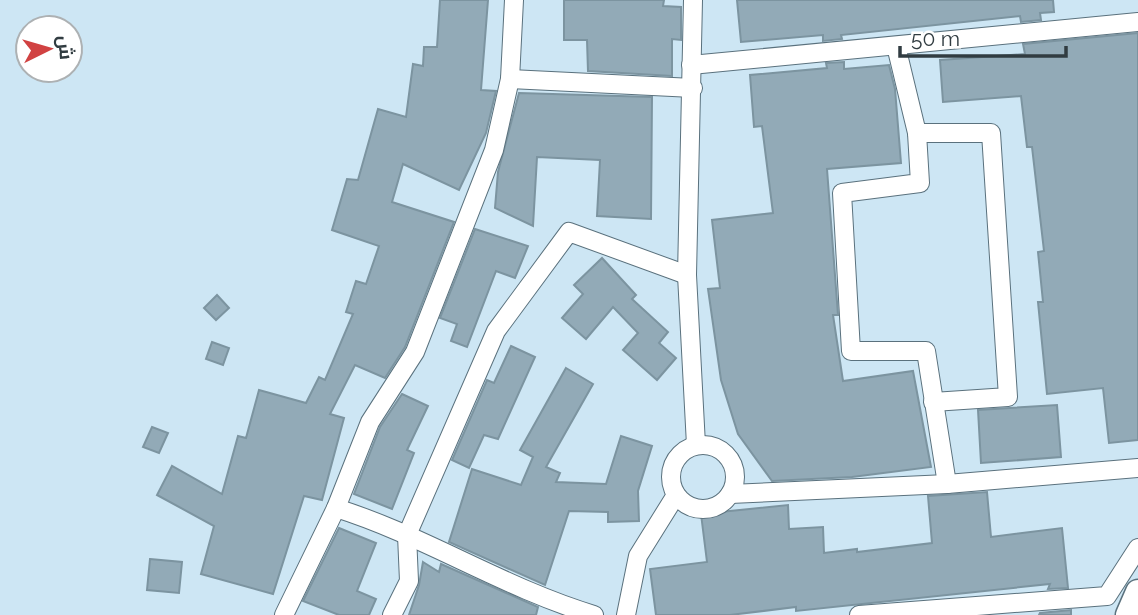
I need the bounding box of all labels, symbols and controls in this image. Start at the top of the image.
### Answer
north arrow [14,14,84,84]
scale bar [900,14,1066,58]
text: 50 m [911,26,960,51]
text: ش [53,34,78,61]

